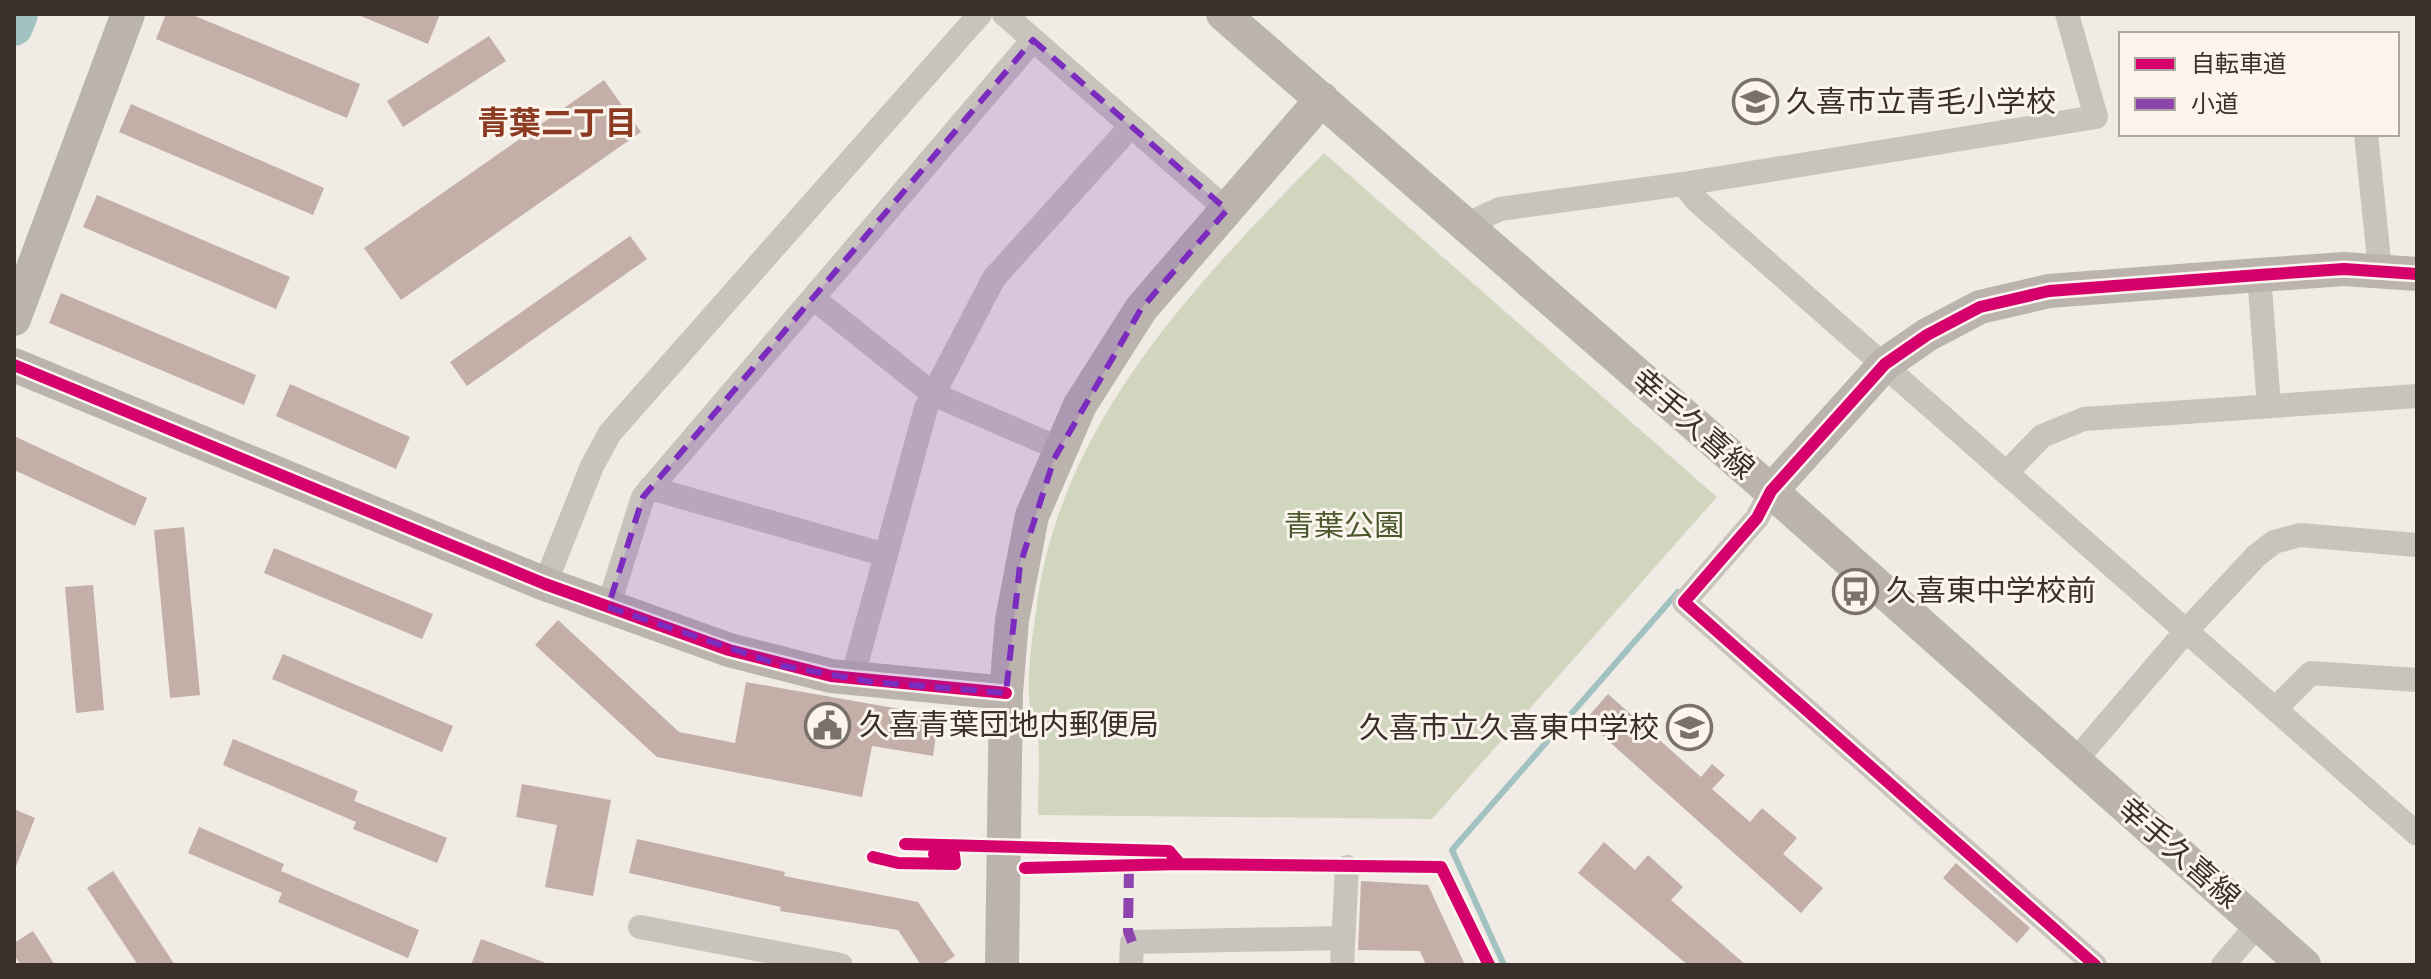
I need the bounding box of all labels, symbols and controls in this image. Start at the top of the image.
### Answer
legend [2119,32,2399,136]
text: 自転車道 [2191,48,2287,77]
school or university icon: 久喜市立青毛小学校 [1731,78,1779,126]
place label: 久喜市立青毛小学校 [1786,81,2056,118]
text: 小道 [2191,88,2239,117]
district label: 青葉二丁目 [477,101,637,141]
street label: 幸手久喜線 [1626,359,1763,485]
park label: 青葉公園 [1284,505,1404,542]
bus stop icon: 久喜東中学校前 [1831,567,1879,615]
place label: 久喜東中学校前 [1886,570,2096,607]
public building icon: 久喜青葉団地内郵便局 [804,701,852,749]
place label: 久喜青葉団地内郵便局 [859,704,1159,741]
school or university icon: 久喜市立久喜東中学校 [1666,704,1714,752]
place label: 久喜市立久喜東中学校 [1359,707,1659,744]
street label: 幸手久喜線 [2112,788,2249,914]

